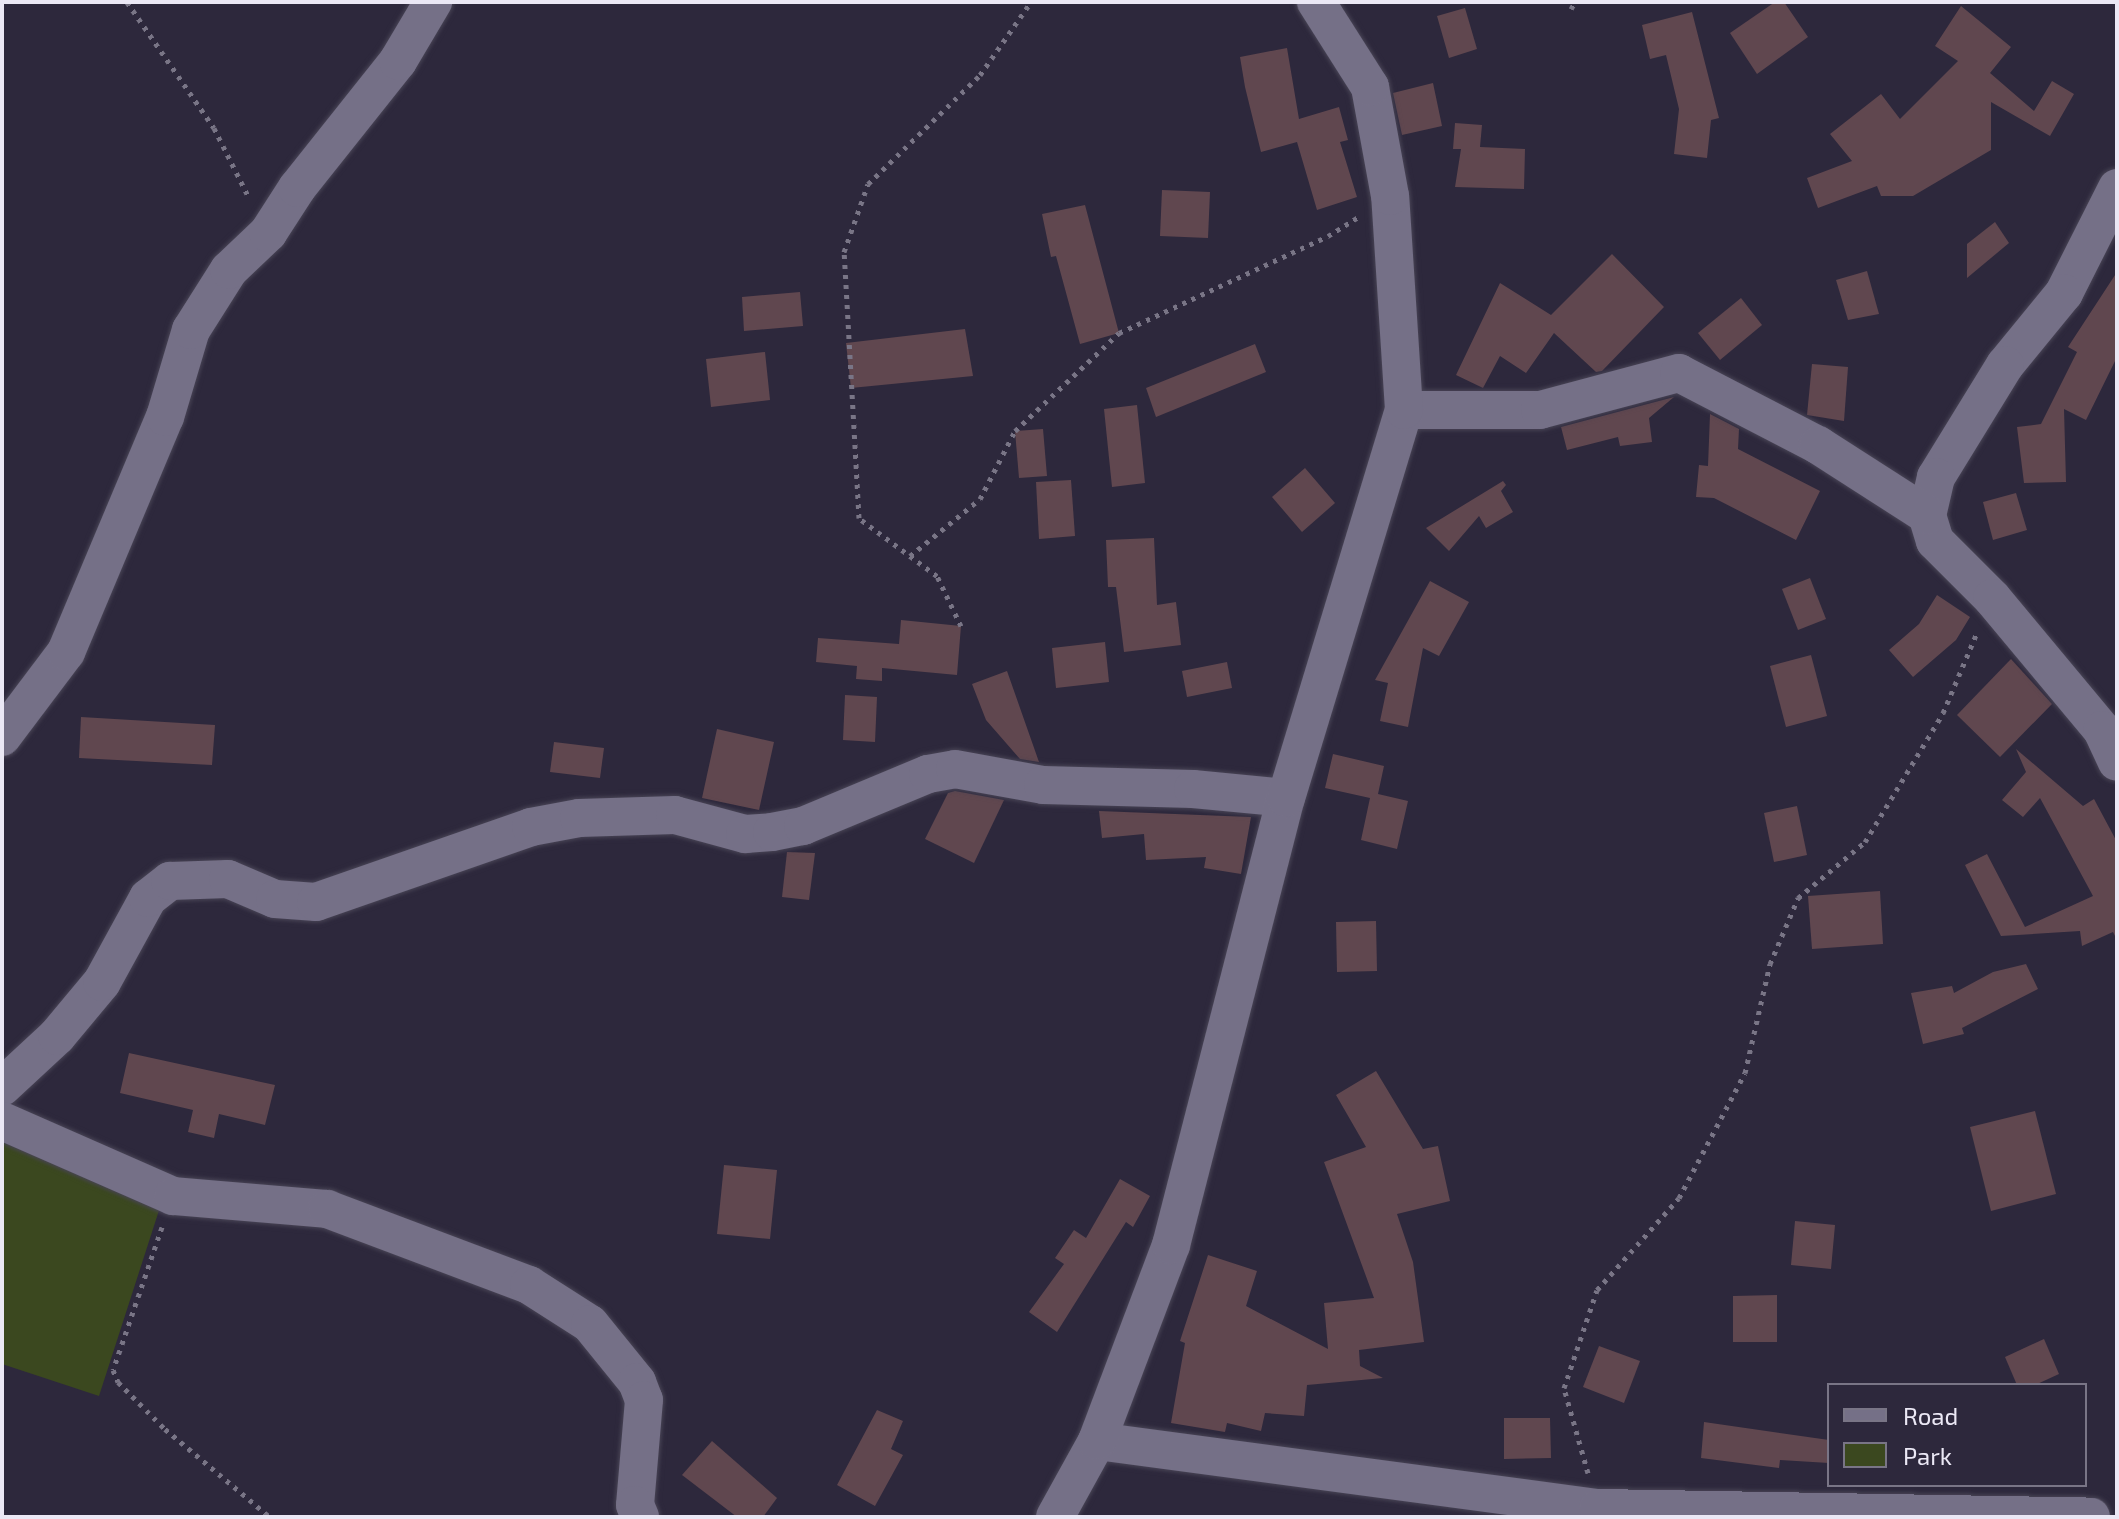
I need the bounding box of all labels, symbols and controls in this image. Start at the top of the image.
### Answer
legend [1827,1383,2087,1487]
text: Road [1903,1401,1958,1430]
text: Park [1903,1441,1952,1470]

